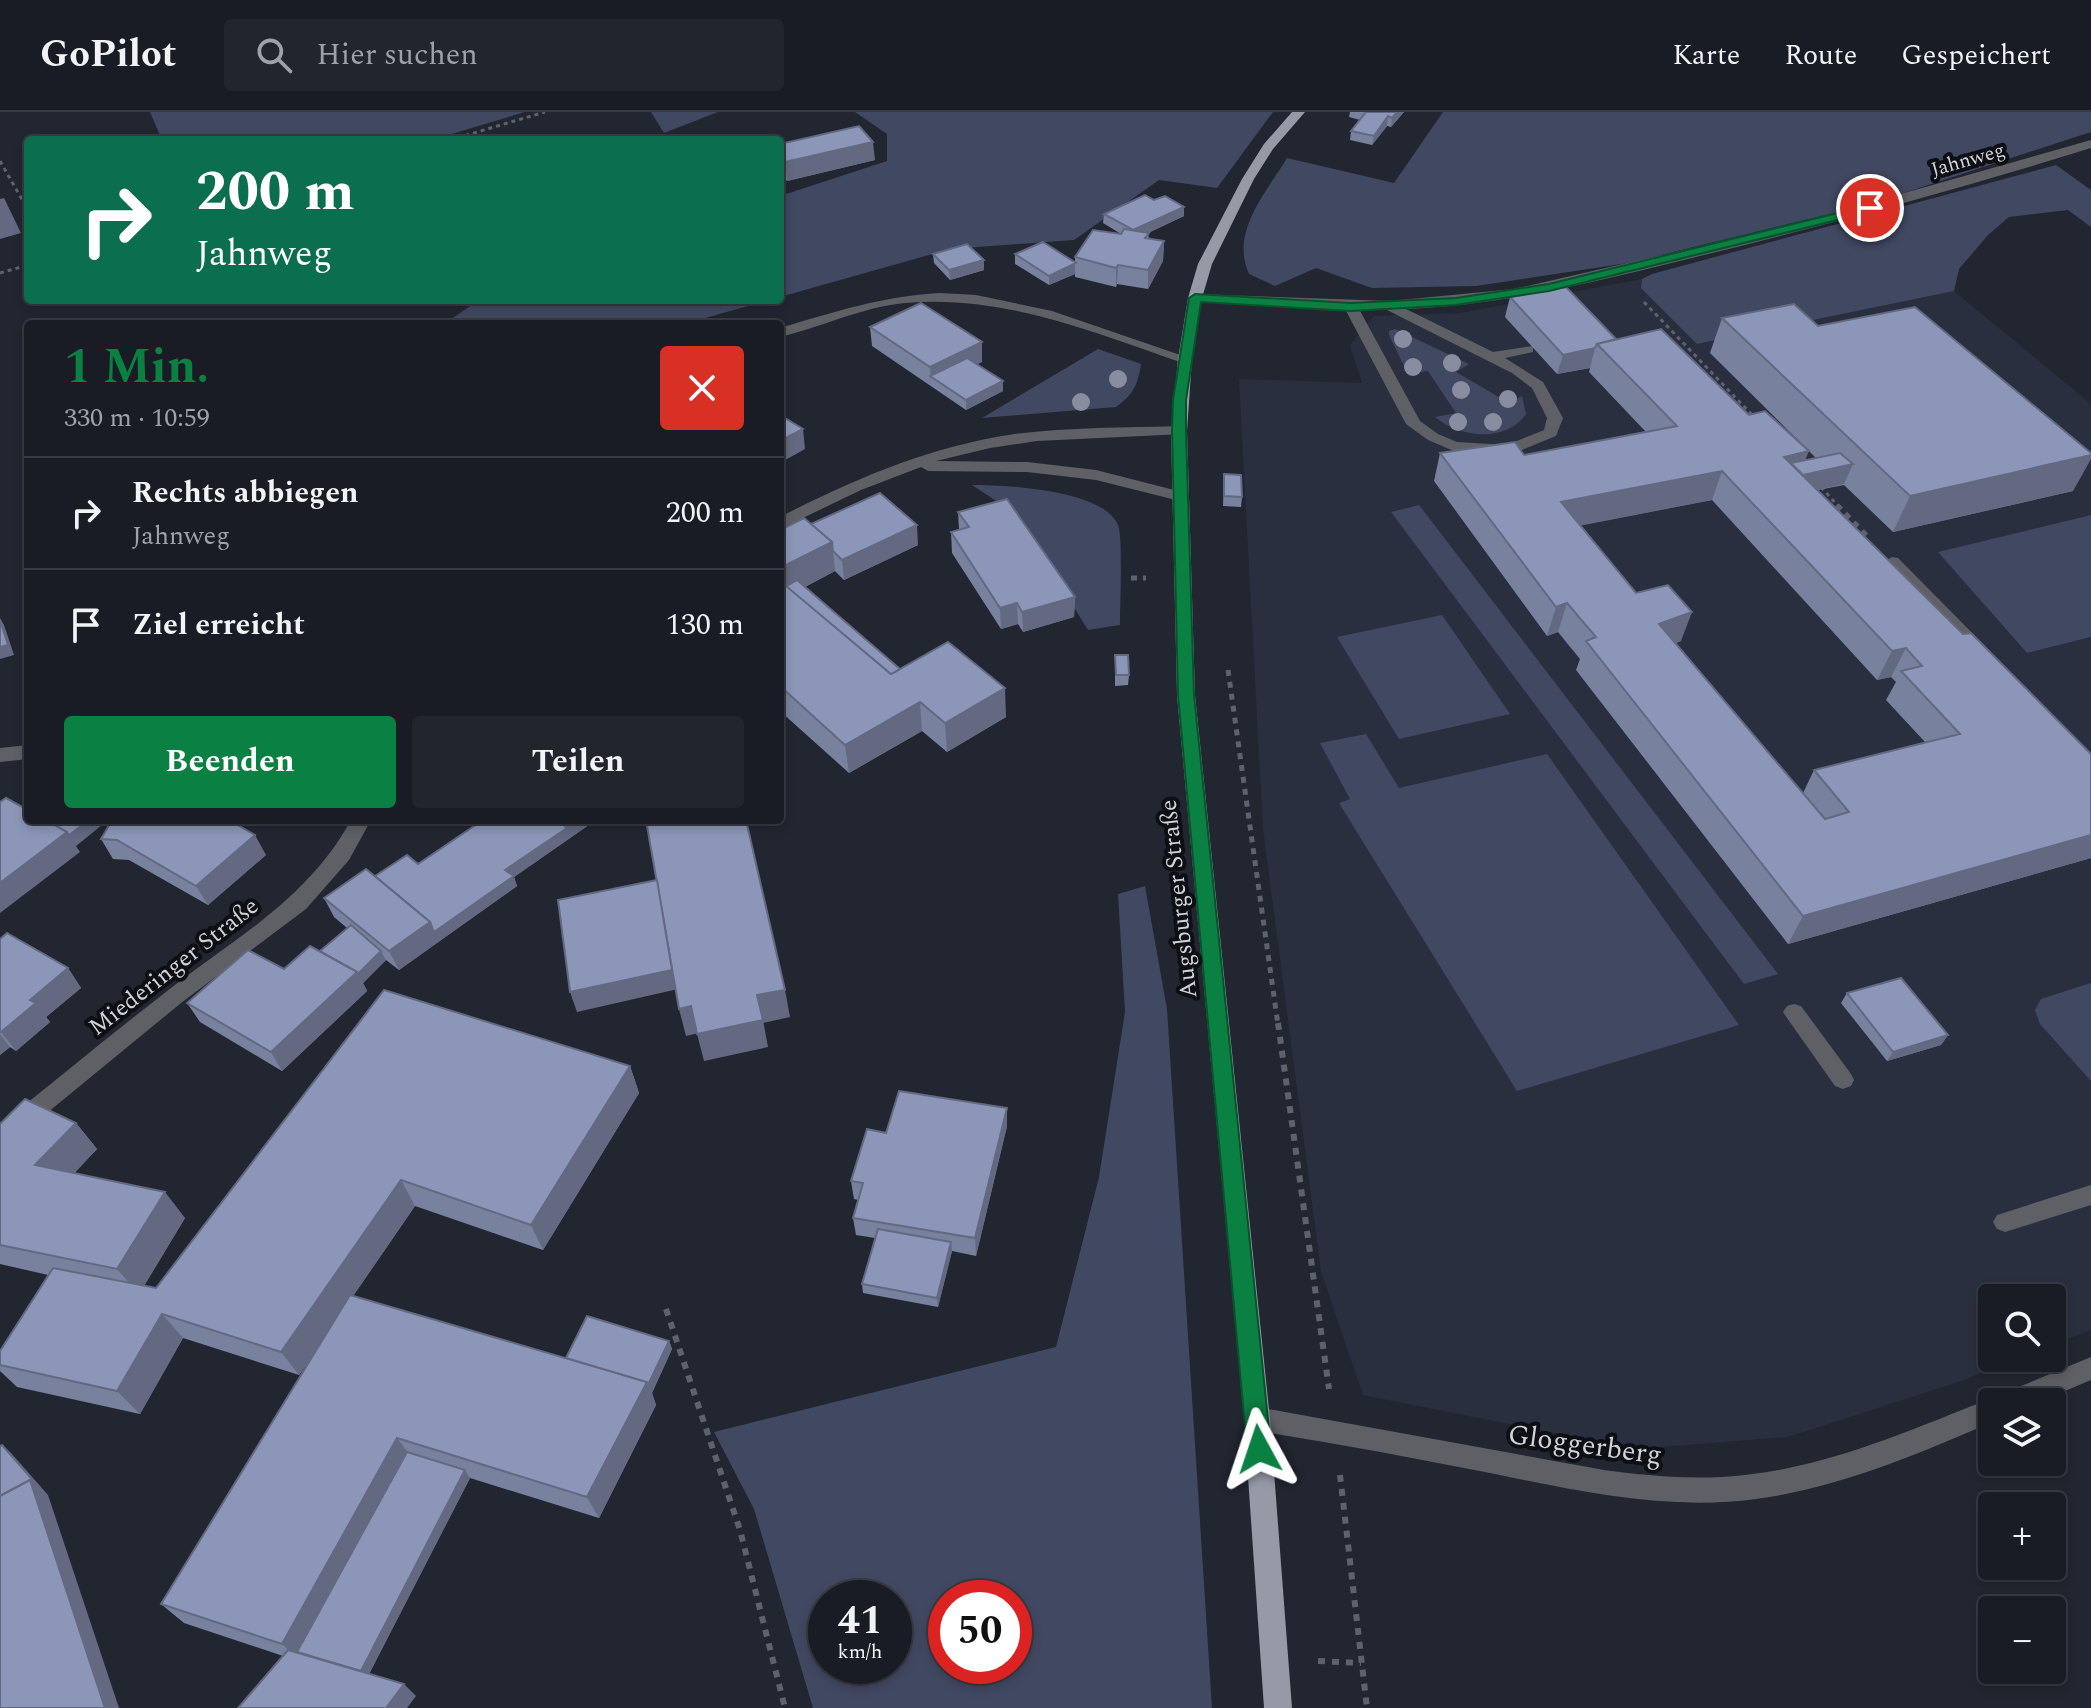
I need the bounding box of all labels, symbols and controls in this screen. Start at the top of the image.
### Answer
search box [224,19,784,91]
text: GoPilot [40,26,176,84]
text: Hier suchen [316,32,478,78]
icon: search [252,33,296,77]
text: Karte [1673,34,1740,77]
text: Route [1784,34,1857,77]
text: Gespeichert [1901,34,2051,77]
street label: Jahnweg [1928,135,2008,185]
text: 200 m [196,150,355,235]
icon: right [64,168,168,272]
pin [1836,174,1904,242]
icon: arrive [1848,186,1892,230]
text: Jahnweg [196,227,332,282]
text: 1 Min. [64,331,209,404]
button: close [660,346,744,430]
text: 330 m · 10:59 [64,398,210,438]
text: Rechts abbiegen [132,470,359,516]
text: 200 m [666,490,744,536]
icon: right [64,491,108,535]
text: Jahnweg [132,516,230,556]
text: Ziel erreicht [132,602,305,648]
text: 130 m [666,602,744,648]
icon: arrive [64,603,108,647]
button: Beenden [64,716,396,808]
button: Teilen [412,716,744,808]
street label: Augsburger Straße [1151,798,1207,1000]
street label: Miederinger Straße [81,889,267,1045]
map controls [1978,1284,2066,1684]
button: search [1978,1284,2066,1372]
button: layers [1978,1388,2066,1476]
position arrow [1217,1407,1301,1491]
street label: Gloggerberg [1505,1413,1665,1477]
button: + [1978,1492,2066,1580]
speed limit sign: 50 [928,1580,1032,1684]
text: 41 [838,1591,882,1652]
button: − [1978,1596,2066,1684]
text: km/h [838,1637,883,1667]

